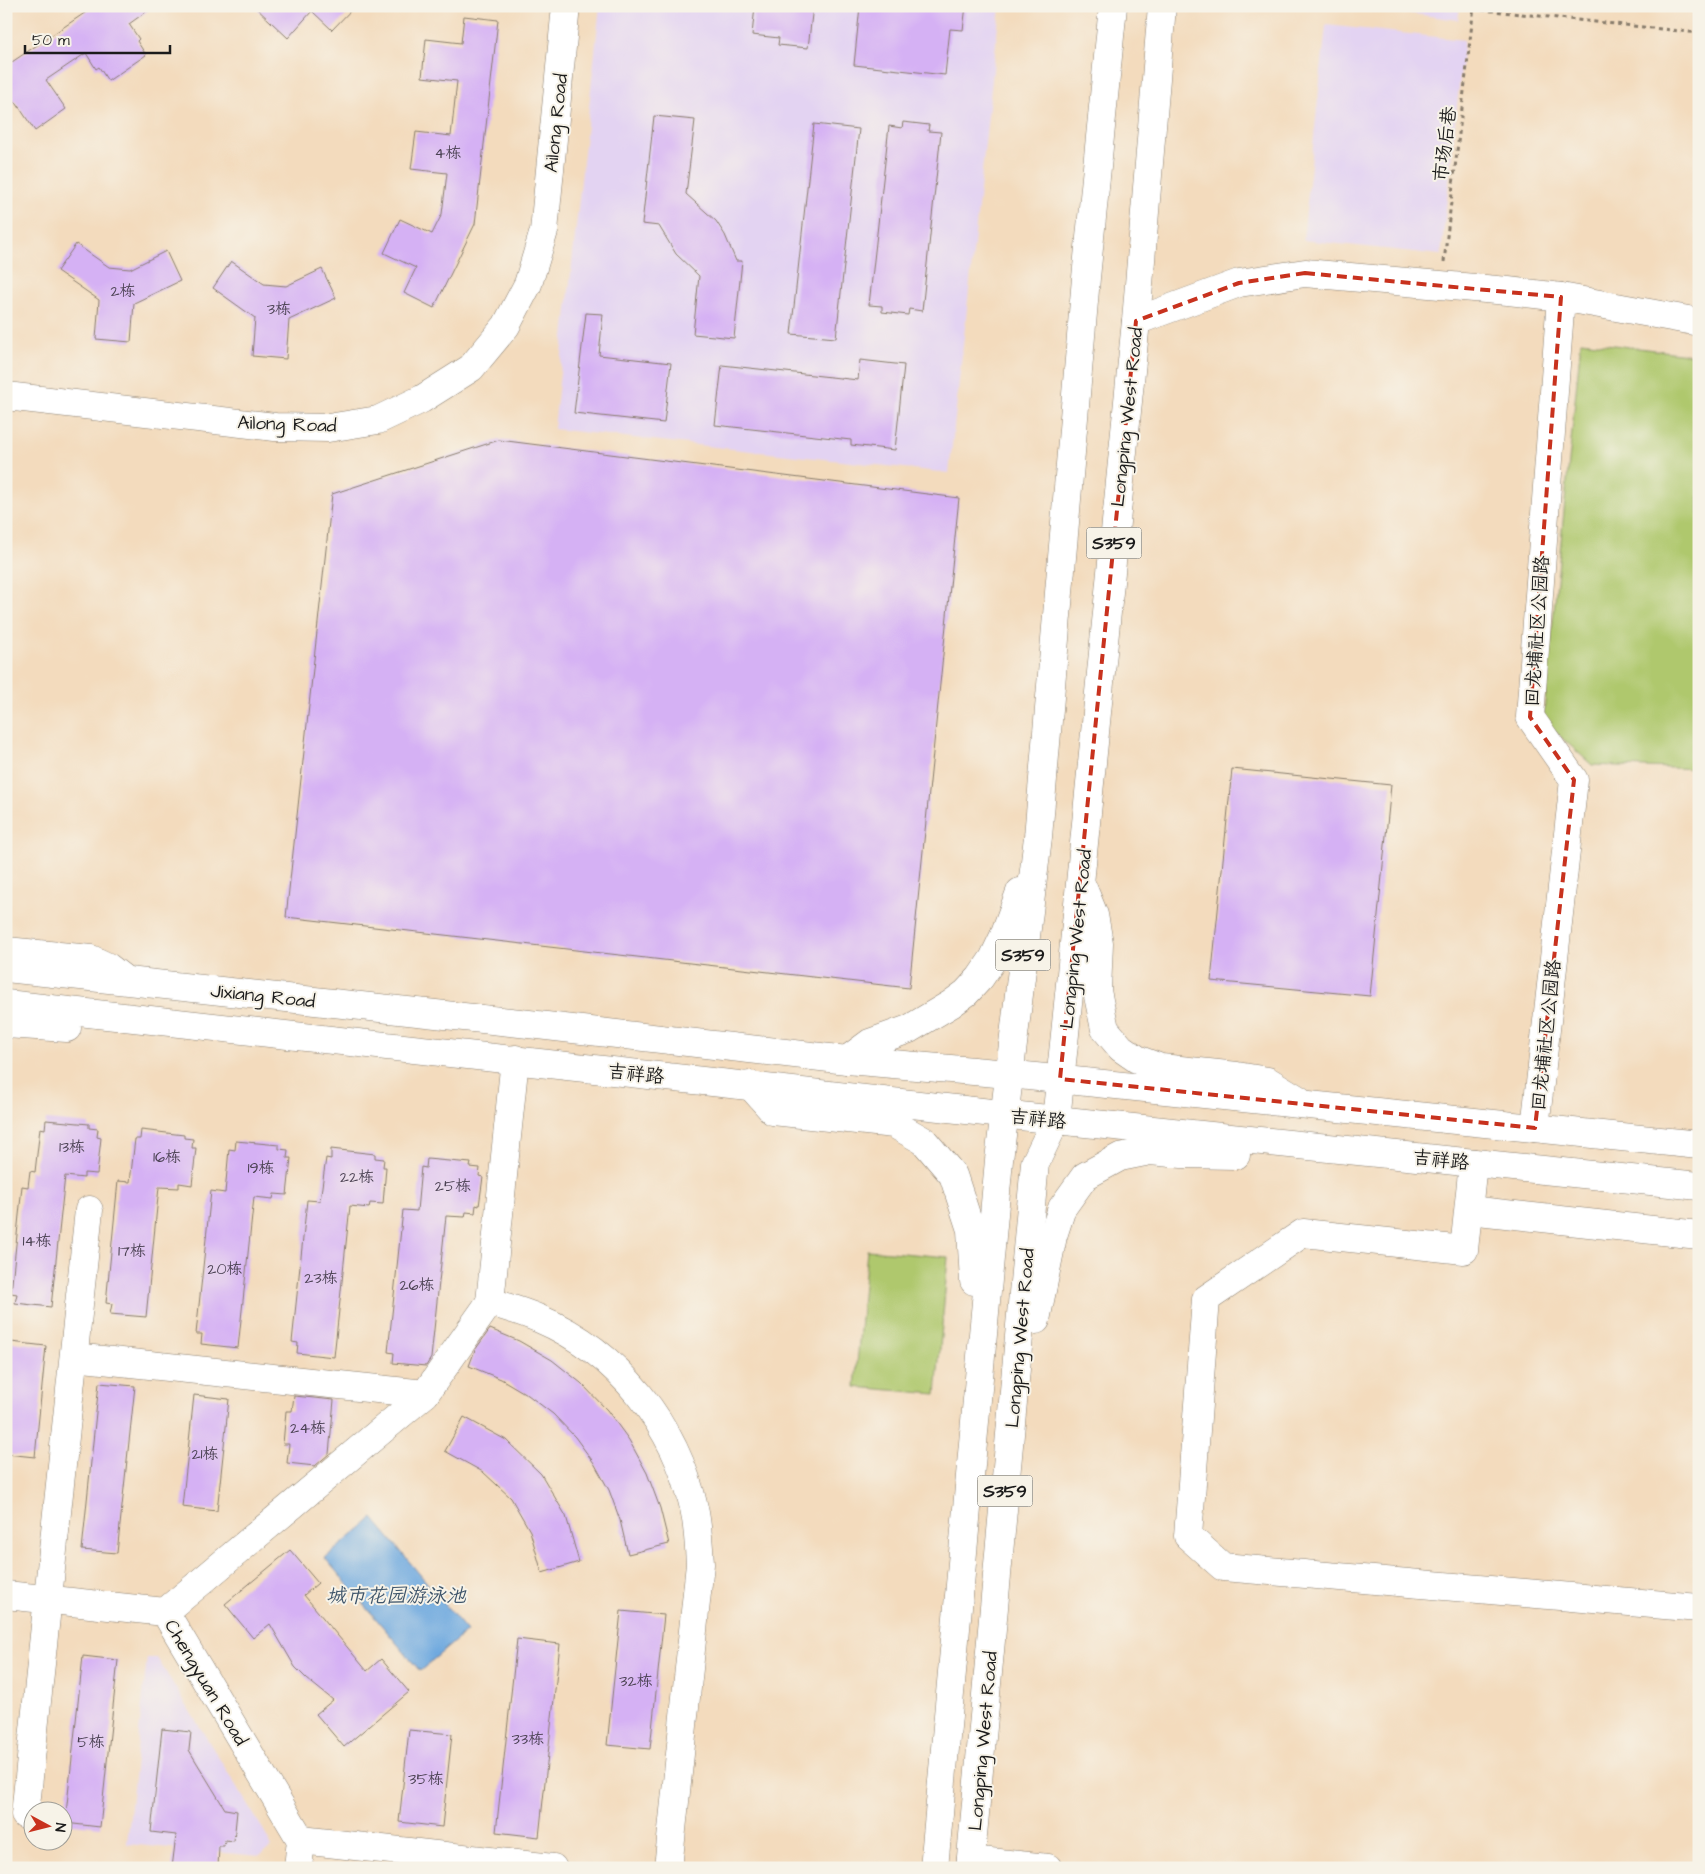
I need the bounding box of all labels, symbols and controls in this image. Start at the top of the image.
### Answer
scale bar [25,22,170,54]
text: 50 m [32,30,70,51]
street label: Ailong Road [538,72,576,174]
street label: 市场后巷 [1427,105,1464,184]
house number: 4栋 [435,142,461,164]
house number: 2栋 [110,280,136,302]
house number: 3栋 [267,298,291,320]
street label: Longping West Road [1105,326,1151,508]
street label: Ailong Road [237,409,337,441]
road number: S359 [1086,528,1142,558]
street label: 回龙埔社区公园路 [1519,554,1556,708]
street label: Longping West Road [1054,848,1100,1030]
road number: S359 [996,940,1050,970]
street label: 回龙埔社区公园路 [1525,958,1568,1112]
street label: Jixiang Road [209,978,317,1016]
street label: 吉祥路 [606,1058,666,1091]
street label: 吉祥路 [1008,1103,1068,1136]
house number: 13栋 [59,1136,85,1158]
street label: 吉祥路 [1411,1144,1471,1177]
house number: 16栋 [153,1146,181,1168]
house number: 19栋 [247,1157,275,1179]
house number: 22栋 [340,1166,374,1188]
house number: 25栋 [435,1175,471,1197]
house number: 14栋 [23,1230,51,1252]
house number: 17栋 [118,1240,146,1262]
street label: Longping West Road [999,1247,1043,1429]
house number: 20栋 [207,1258,243,1280]
house number: 23栋 [304,1267,338,1289]
house number: 26栋 [399,1274,435,1296]
house number: 24栋 [290,1417,326,1439]
house number: 21栋 [191,1443,219,1465]
road number: S359 [978,1475,1032,1506]
water label: 城市花园游泳池 [326,1582,467,1610]
street label: Chengyuan Road [156,1615,254,1752]
street label: Longping West Road [962,1650,1006,1832]
house number: 32栋 [619,1670,653,1692]
house number: 33栋 [512,1728,544,1750]
house number: 5栋 [77,1731,105,1753]
house number: 35栋 [408,1768,444,1790]
north arrow [22,1802,72,1852]
text: N [49,1822,70,1833]

